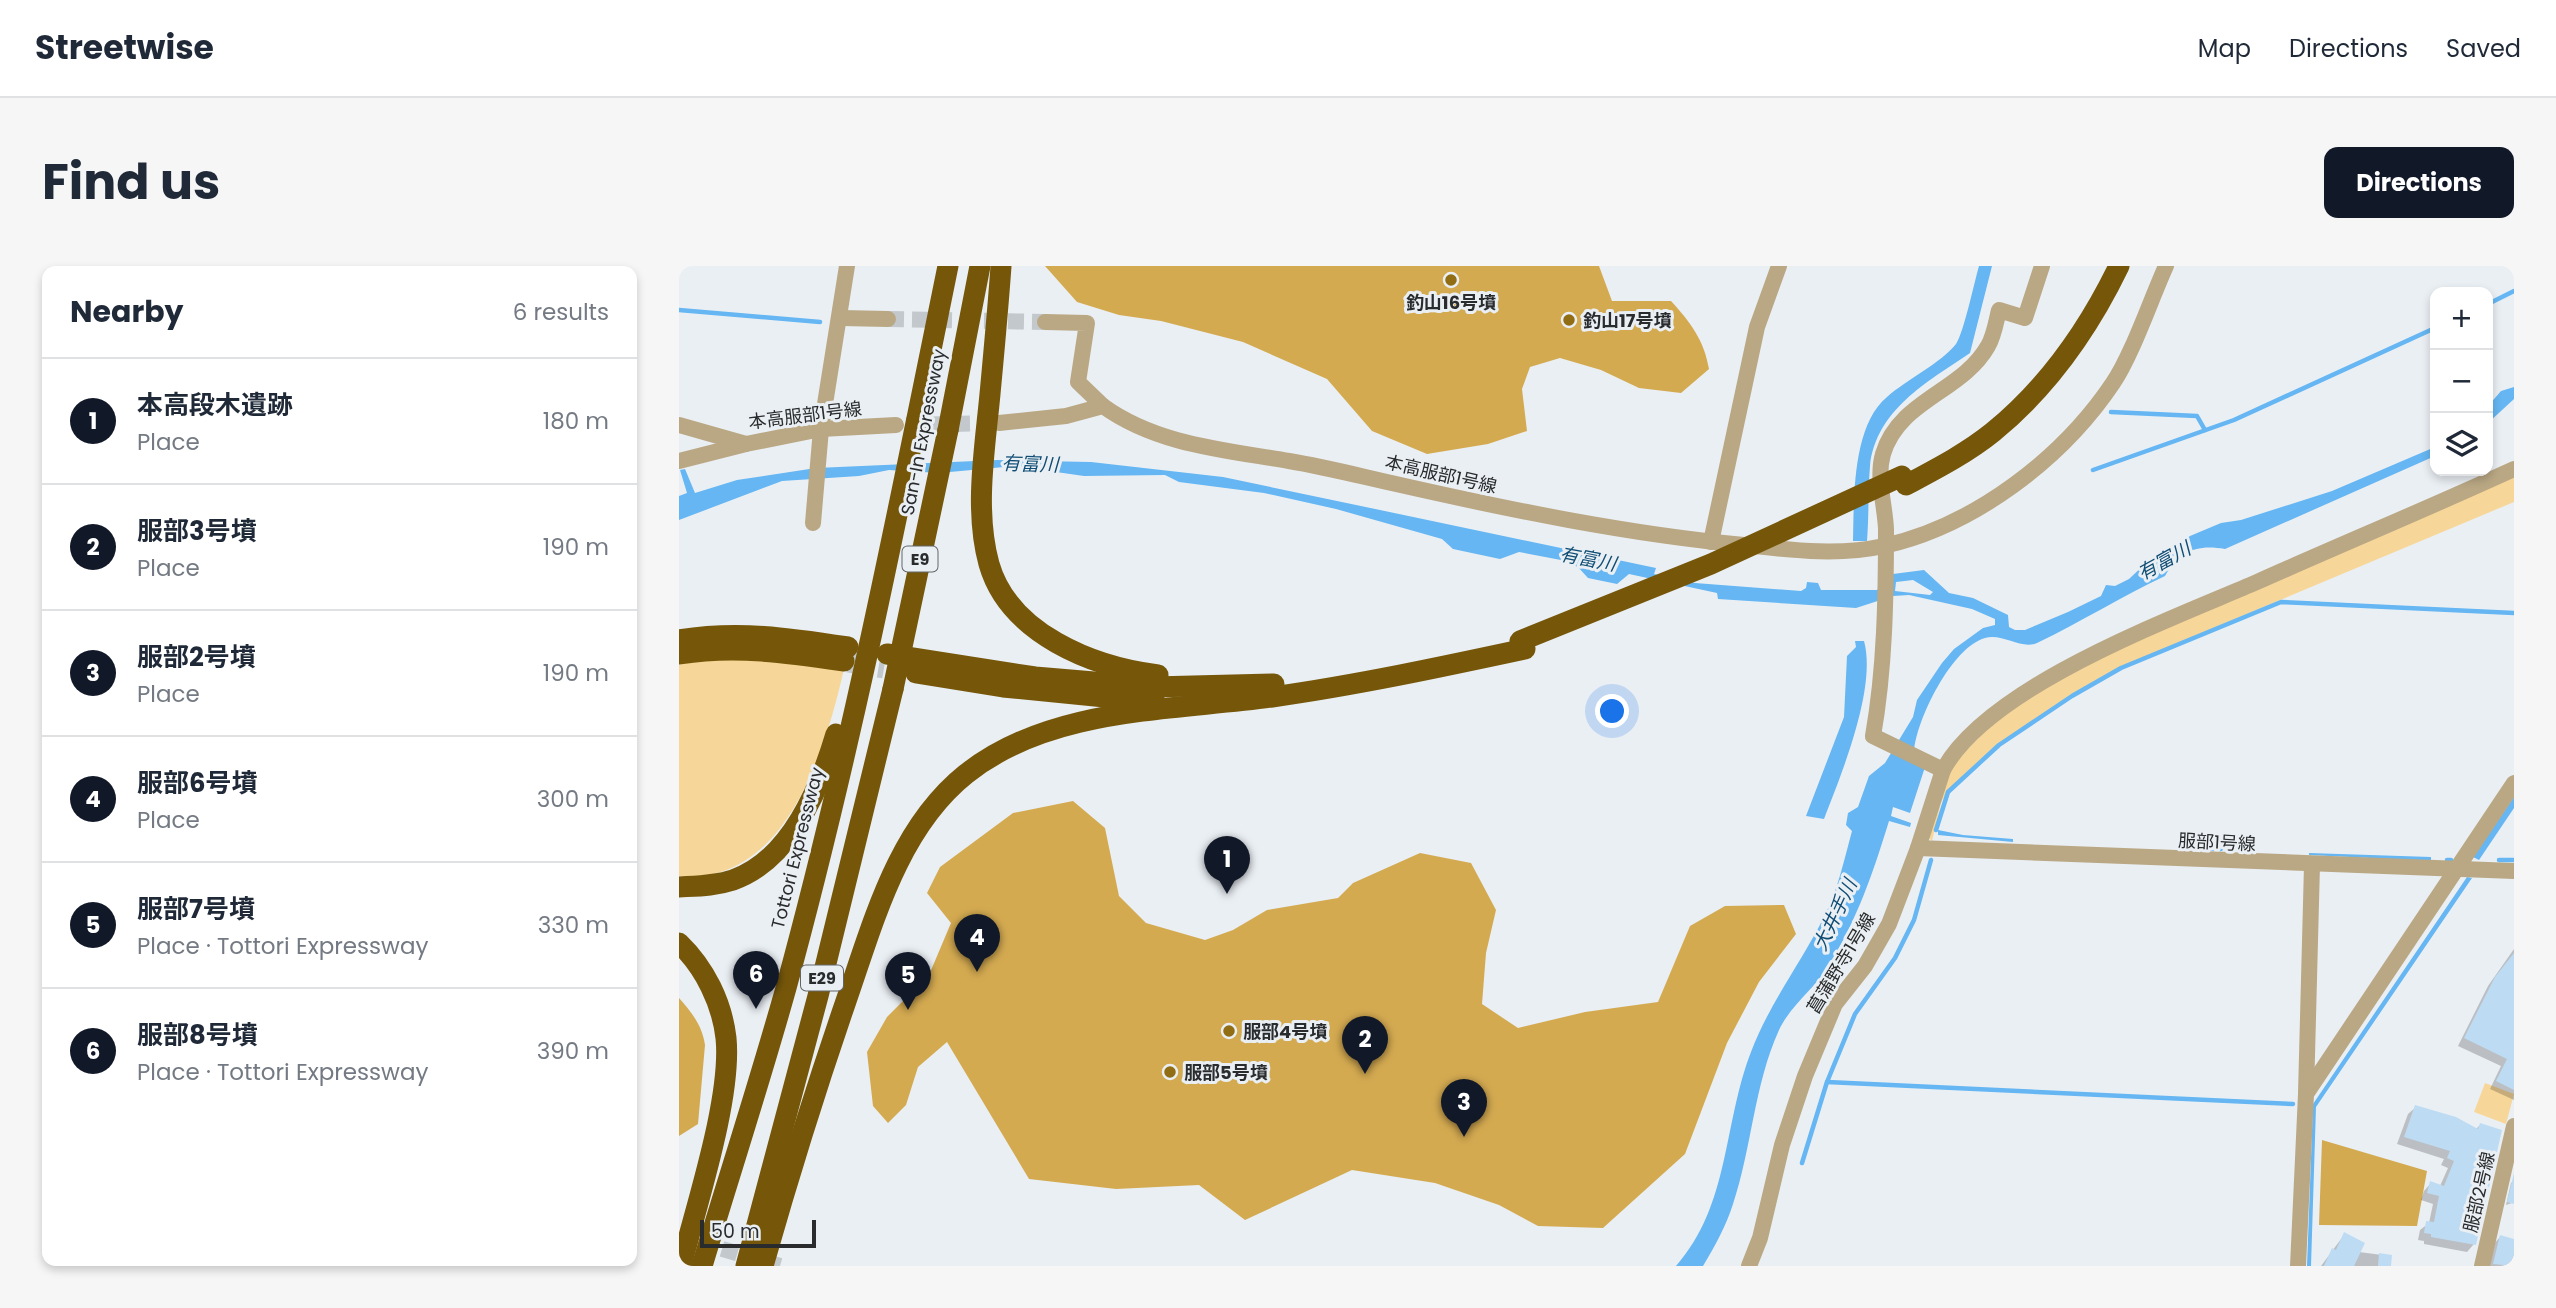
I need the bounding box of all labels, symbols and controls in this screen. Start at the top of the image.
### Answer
text: Streetwise [35,24,214,71]
text: Map [2198,32,2251,65]
text: Directions [2289,32,2408,65]
text: Saved [2446,32,2521,65]
button: Directions [2324,147,2514,218]
text: Find us [42,148,220,216]
marker: 釣山16号墳 [1443,272,1459,288]
map controls [2430,287,2493,476]
button: + [2430,287,2493,350]
text: Nearby [70,290,184,333]
place label: 釣山16号墳 [1406,290,1496,315]
text: 6 results [513,296,609,328]
place label: 釣山17号墳 [1583,308,1671,333]
marker: 釣山17号墳 [1561,312,1577,328]
street label: San-In Expressway [895,347,951,517]
button: − [2430,350,2493,413]
text: 本高段木遺跡 [137,387,293,423]
street label: 本高服部1号線 [747,396,863,434]
text: 1 [89,405,97,437]
text: 180 m [543,405,609,437]
button: layers [2430,413,2493,476]
text: Place [137,426,200,458]
street label: 本高服部1号線 [1383,449,1499,499]
water label: 有富川 [1001,450,1061,479]
text: 服部3号墳 [137,513,257,549]
text: 2 [86,531,100,563]
text: 190 m [543,531,609,563]
water label: 有富川 [2133,534,2197,587]
water label: 有富川 [1557,540,1621,578]
road number: E9 [903,546,937,572]
text: Place [137,552,200,584]
text: 服部2号墳 [137,639,256,675]
text: 3 [86,657,100,689]
text: 190 m [543,657,609,689]
text: Place [137,678,200,710]
your location [1595,694,1629,728]
text: 服部6号墳 [137,765,258,801]
street label: Tottori Expressway [765,765,829,931]
text: 4 [85,783,101,815]
text: 300 m [537,783,609,815]
text: Place [137,804,200,836]
street label: 服部1号線 [2178,827,2256,857]
pin: 1 [1204,836,1250,894]
water label: 大井手川 [1807,873,1864,955]
text: 服部7号墳 [137,891,255,927]
street label: 菖蒲野寺1号線 [1801,908,1881,1018]
text: 5 [86,909,100,941]
text: 330 m [538,909,609,941]
pin: 4 [954,914,1000,972]
text: Place · Tottori Expressway [137,930,428,962]
pin: 6 [733,951,779,1009]
pin: 5 [885,952,931,1010]
road number: E29 [801,965,843,990]
pin: 2 [1342,1016,1388,1074]
text: 服部8号墳 [137,1017,258,1053]
place label: 服部4号墳 [1243,1019,1327,1044]
marker: 服部4号墳 [1221,1023,1237,1039]
text: 6 [86,1035,100,1067]
text: 390 m [537,1035,609,1067]
text: Place · Tottori Expressway [137,1056,428,1088]
place label: 服部5号墳 [1184,1060,1268,1085]
marker: 服部5号墳 [1162,1064,1178,1080]
pin: 3 [1441,1079,1487,1137]
street label: 服部2号線 [2458,1149,2500,1235]
scale bar [700,1217,815,1249]
text: 50 m [711,1218,760,1245]

